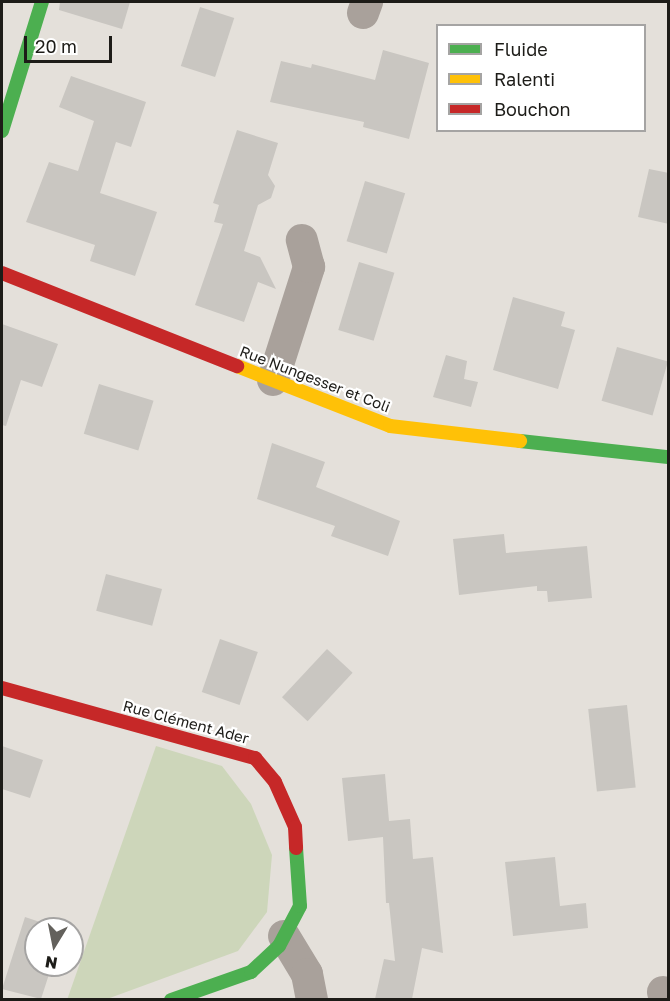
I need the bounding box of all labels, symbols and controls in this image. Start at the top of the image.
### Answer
scale bar [27,24,116,62]
legend [436,24,646,132]
text: 20 m [35,35,77,57]
text: Fluide [494,38,548,60]
text: Ralenti [494,68,555,90]
text: Bouchon [494,98,571,120]
street label: Rue Nungesser et Coli [237,342,393,416]
street label: Rue Clément Ader [121,697,251,747]
north arrow [24,917,84,977]
text: N [43,952,59,974]

